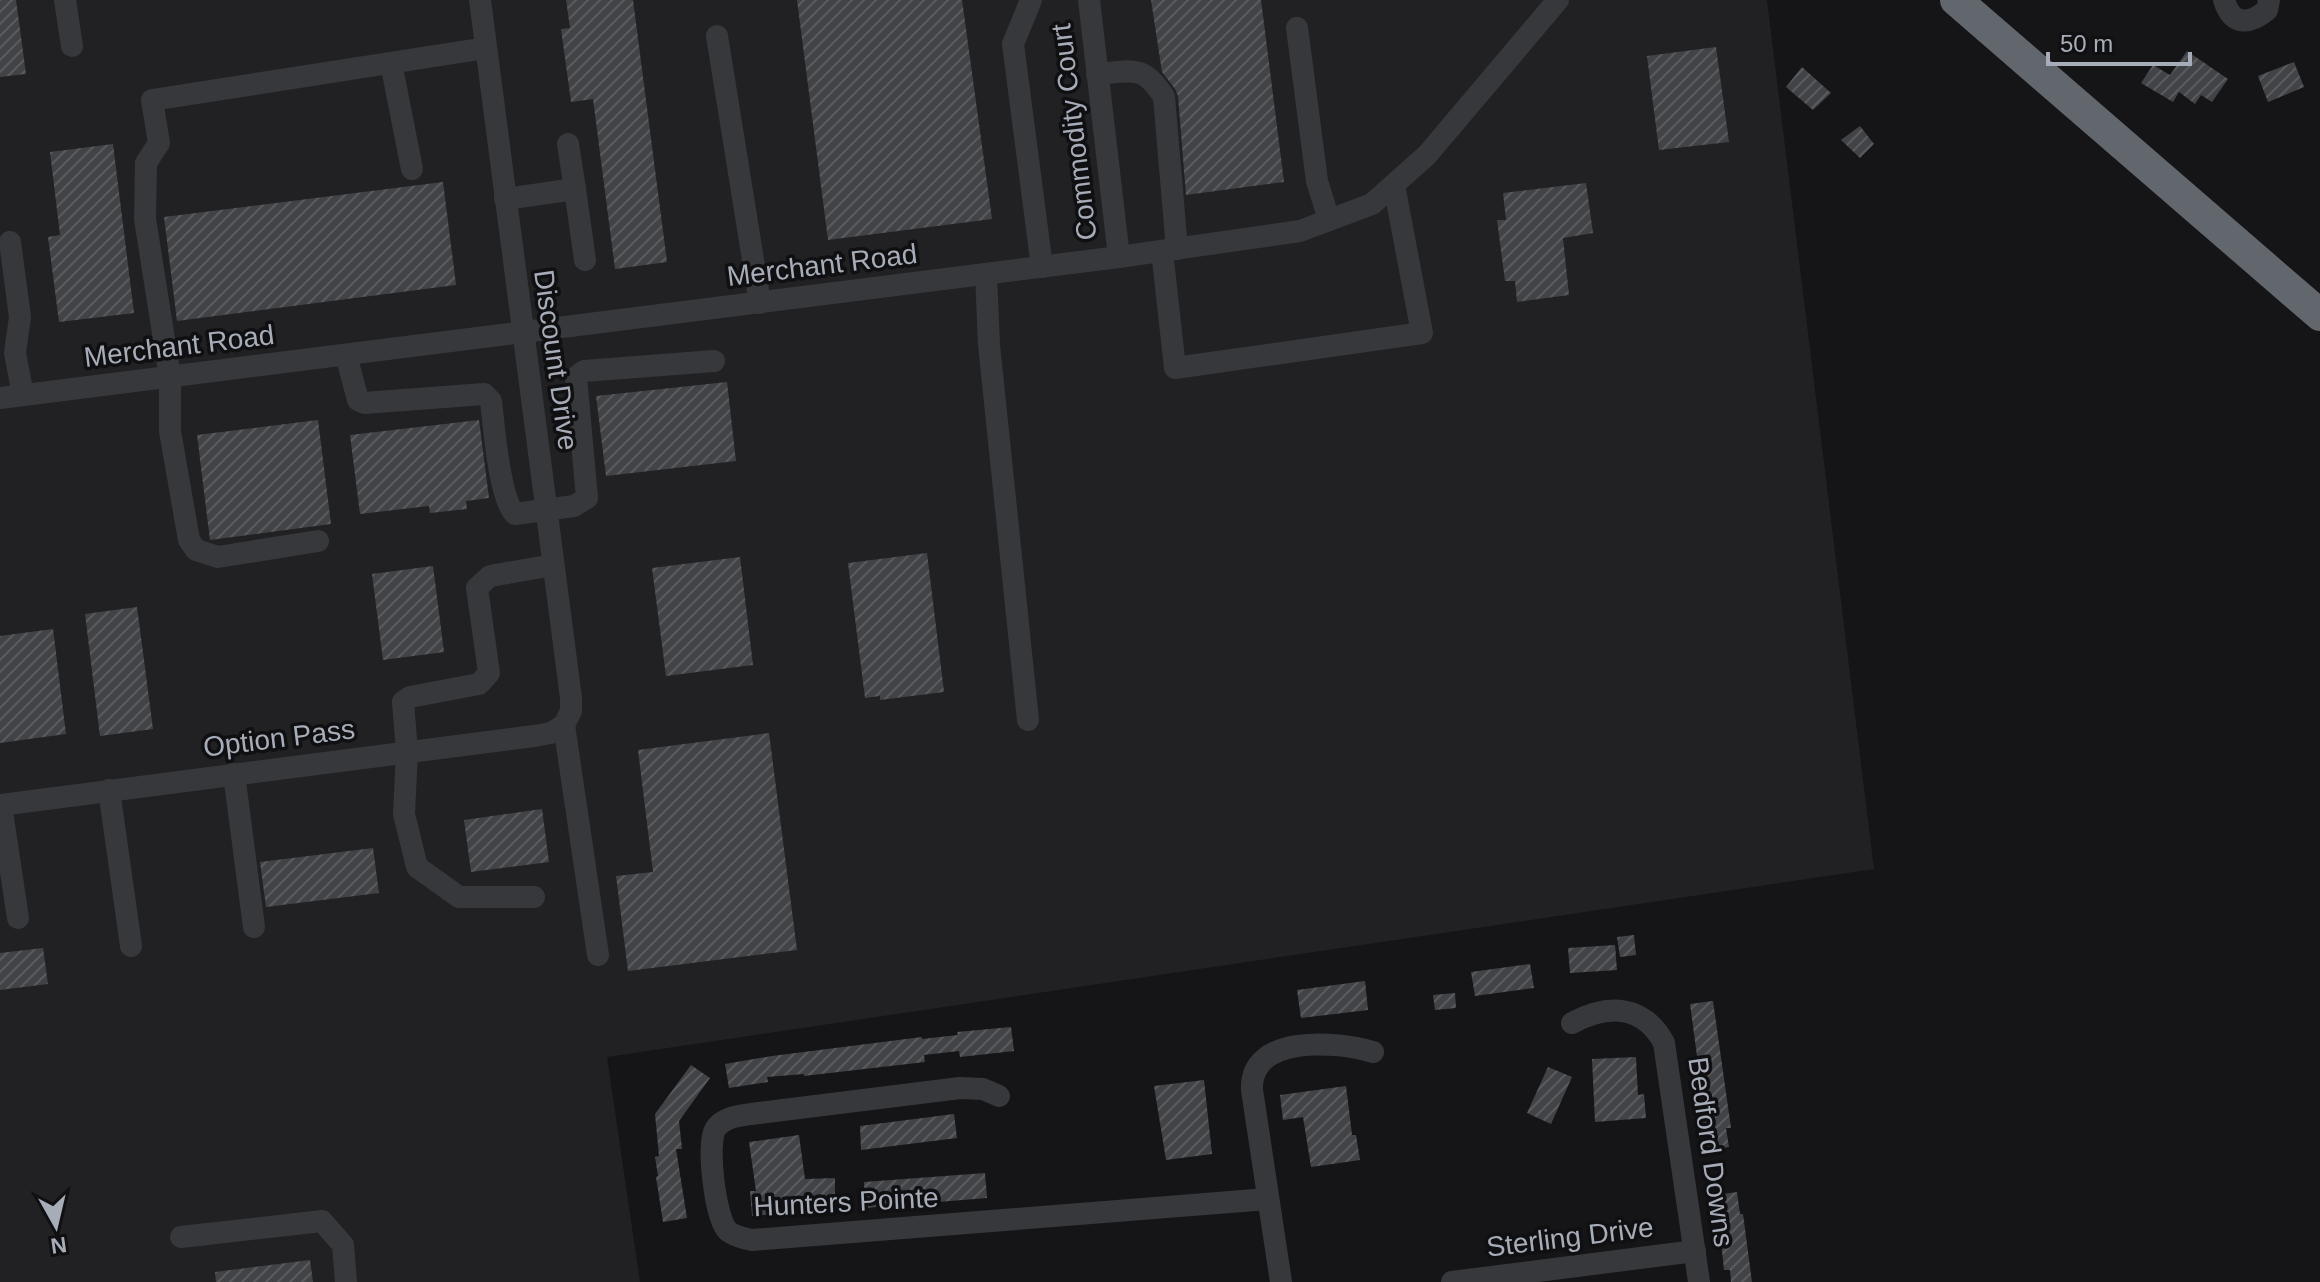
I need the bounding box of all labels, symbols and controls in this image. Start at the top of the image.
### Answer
scale bar [2048,16,2190,66]
street label: Commodity Court [1045,22,1103,242]
text: 50 m [2060,30,2113,57]
street label: Merchant Road [725,238,919,292]
street label: Discount Drive [528,268,584,452]
street label: Merchant Road [82,319,276,373]
street label: Option Pass [201,713,357,763]
street label: Bedford Downs [1682,1055,1740,1249]
street label: Hunters Pointe [753,1182,939,1222]
north arrow [16,1186,96,1266]
street label: Sterling Drive [1485,1211,1655,1263]
text: N [49,1232,68,1259]

